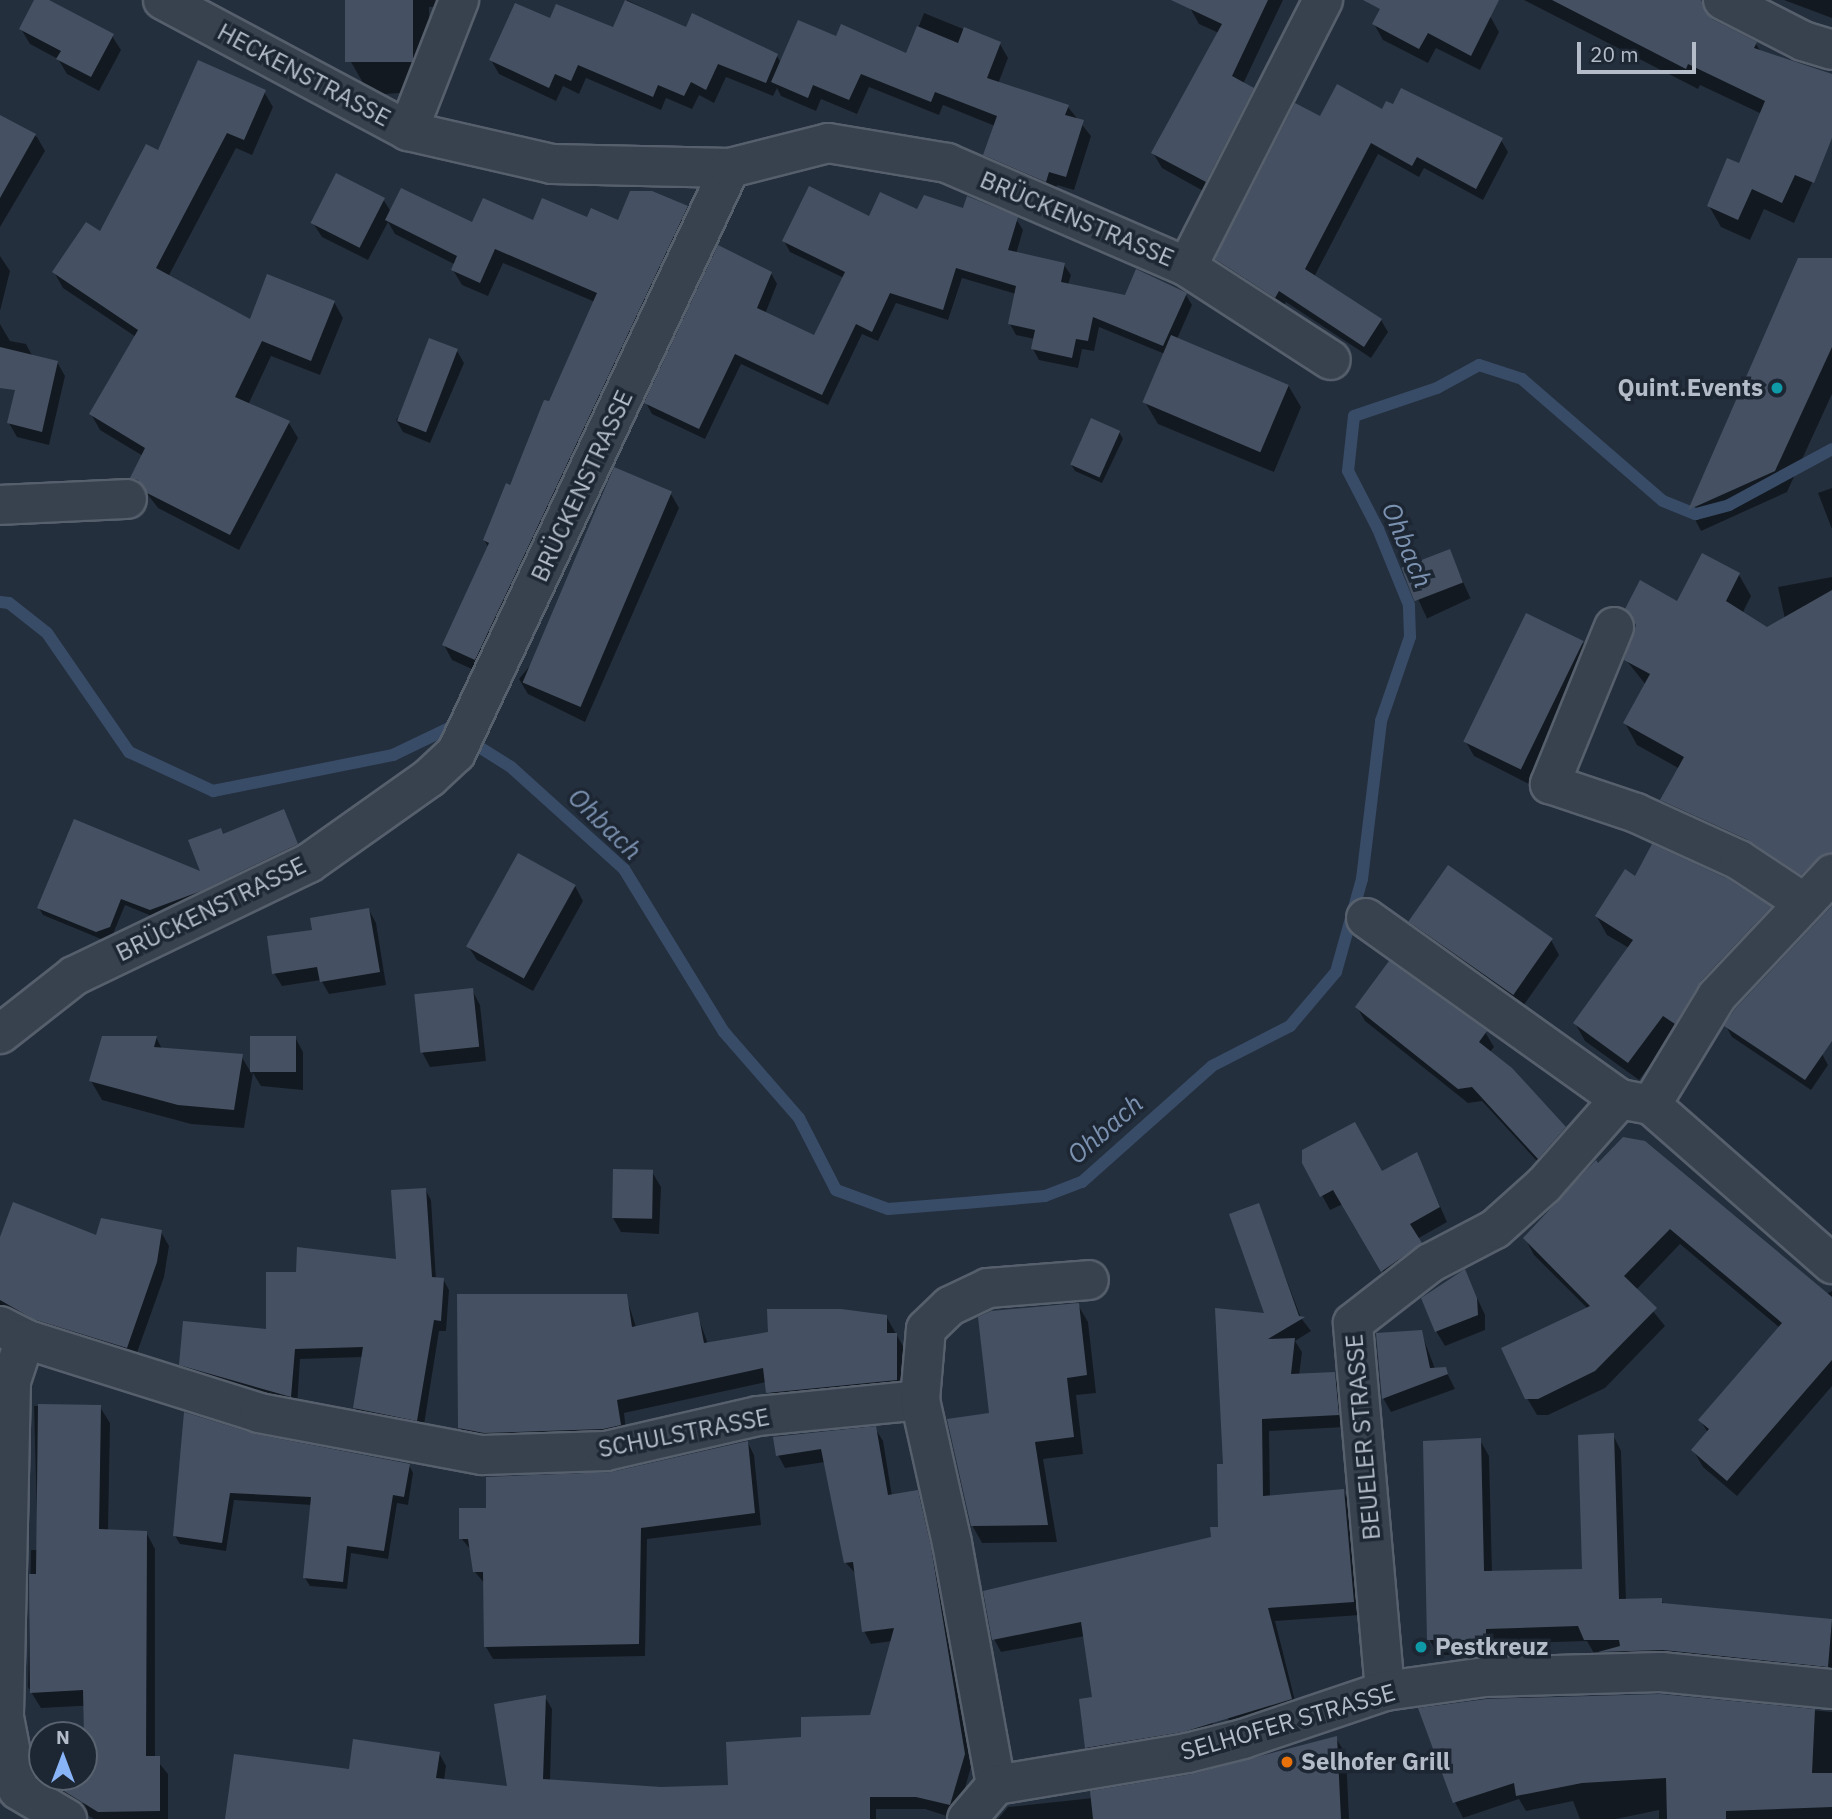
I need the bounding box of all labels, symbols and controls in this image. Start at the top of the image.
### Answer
street label: HECKENSTRASSE [213,17,395,133]
scale bar [1580,28,1699,72]
text: 20 m [1590,40,1639,68]
street label: BRÜCKENSTRASSE [976,165,1178,273]
place label: Quint.Events [1617,374,1763,402]
marker: Quint.Events [1769,380,1785,396]
street label: BRÜCKENSTRASSE [525,386,639,586]
water label: Ohbach [1375,498,1439,592]
water label: Ohbach [562,782,648,866]
street label: BRÜCKENSTRASSE [111,851,311,967]
water label: Ohbach [1061,1088,1149,1170]
street label: BEUELER STRASSE [1340,1333,1386,1541]
street label: SCHULSTRASSE [596,1402,772,1464]
place label: Pestkreuz [1435,1633,1548,1661]
marker: Pestkreuz [1413,1639,1429,1655]
street label: SELHOFER STRASSE [1177,1678,1399,1766]
north arrow [28,1721,98,1791]
text: N [56,1725,70,1749]
place label: Selhofer Grill [1301,1748,1450,1776]
marker: Selhofer Grill [1279,1754,1295,1770]

